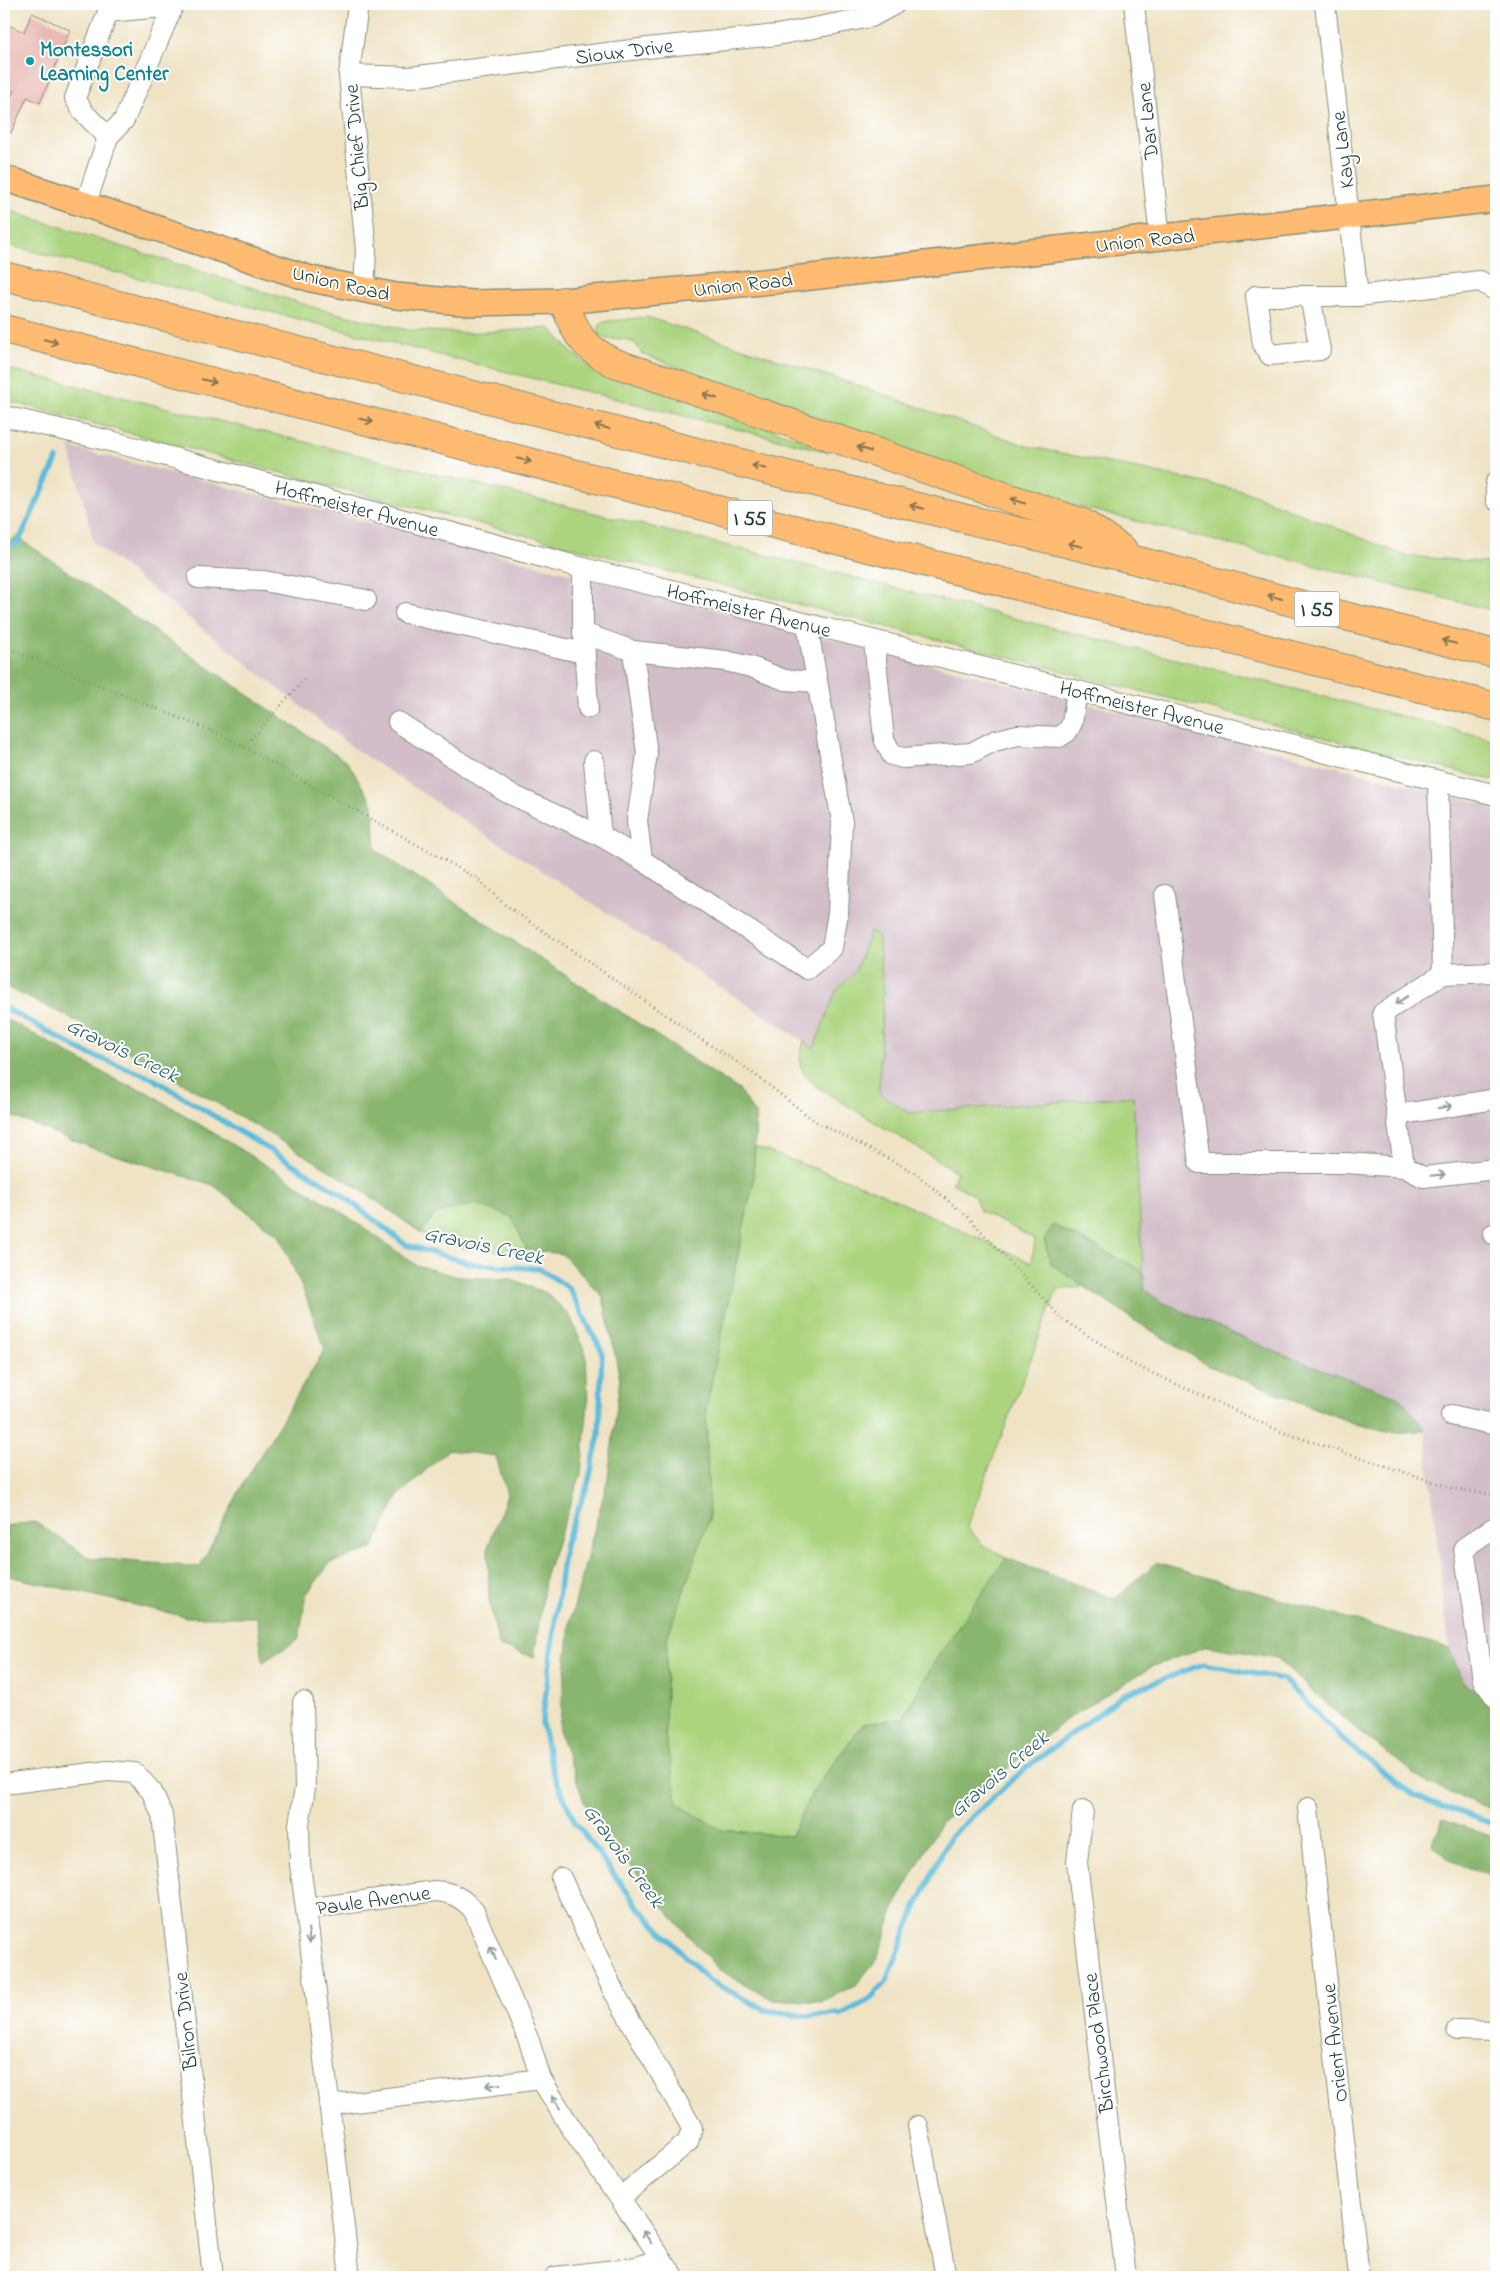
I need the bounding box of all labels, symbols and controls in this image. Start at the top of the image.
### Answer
street label: Sioux Drive [573,32,676,74]
place label: Montessori Learning Center [40,36,169,92]
marker: Montessori Learning Center [24,55,36,67]
street label: Dar Lane [1130,80,1168,162]
street label: Big Chief Drive [338,82,381,212]
street label: Kay Lane [1324,109,1366,190]
street label: Union Road [1094,222,1196,262]
street label: Union Road [289,259,393,311]
street label: Union Road [692,266,794,306]
one-way arrow [43,337,59,346]
one-way arrow [200,376,216,386]
one-way arrow [703,391,719,400]
one-way arrow [358,416,374,425]
one-way arrow [594,422,610,432]
one-way arrow [857,444,872,453]
one-way arrow [515,456,531,465]
one-way arrow [752,462,768,472]
street label: Hoffmeister Avenue [271,474,442,546]
one-way arrow [1011,496,1026,505]
road number: I 55 [728,500,772,536]
one-way arrow [909,501,925,511]
one-way arrow [1067,540,1083,549]
street label: Hoffmeister Avenue [663,577,835,647]
one-way arrow [1267,592,1283,602]
road number: I 55 [1294,592,1340,626]
one-way arrow [1441,637,1457,647]
street label: Hoffmeister Avenue [1056,674,1228,744]
one-way arrow [1396,995,1410,1005]
water label: Gravois Creek [60,1011,184,1093]
one-way arrow [1437,1102,1453,1112]
one-way arrow [1429,1170,1445,1180]
water label: Gravois Creek [421,1219,547,1275]
water label: Gravois Creek [943,1723,1058,1827]
water label: Gravois Creek [574,1798,672,1916]
street label: Paule Avenue [314,1879,433,1925]
one-way arrow [304,1928,314,1944]
one-way arrow [488,1946,497,1961]
street label: Bilron Drive [167,1970,207,2072]
street label: Birchwood Place [1076,1971,1124,2115]
street label: Orient Avenue [1315,1981,1357,2104]
one-way arrow [485,2080,501,2090]
one-way arrow [550,2096,560,2110]
one-way arrow [642,2230,652,2244]

